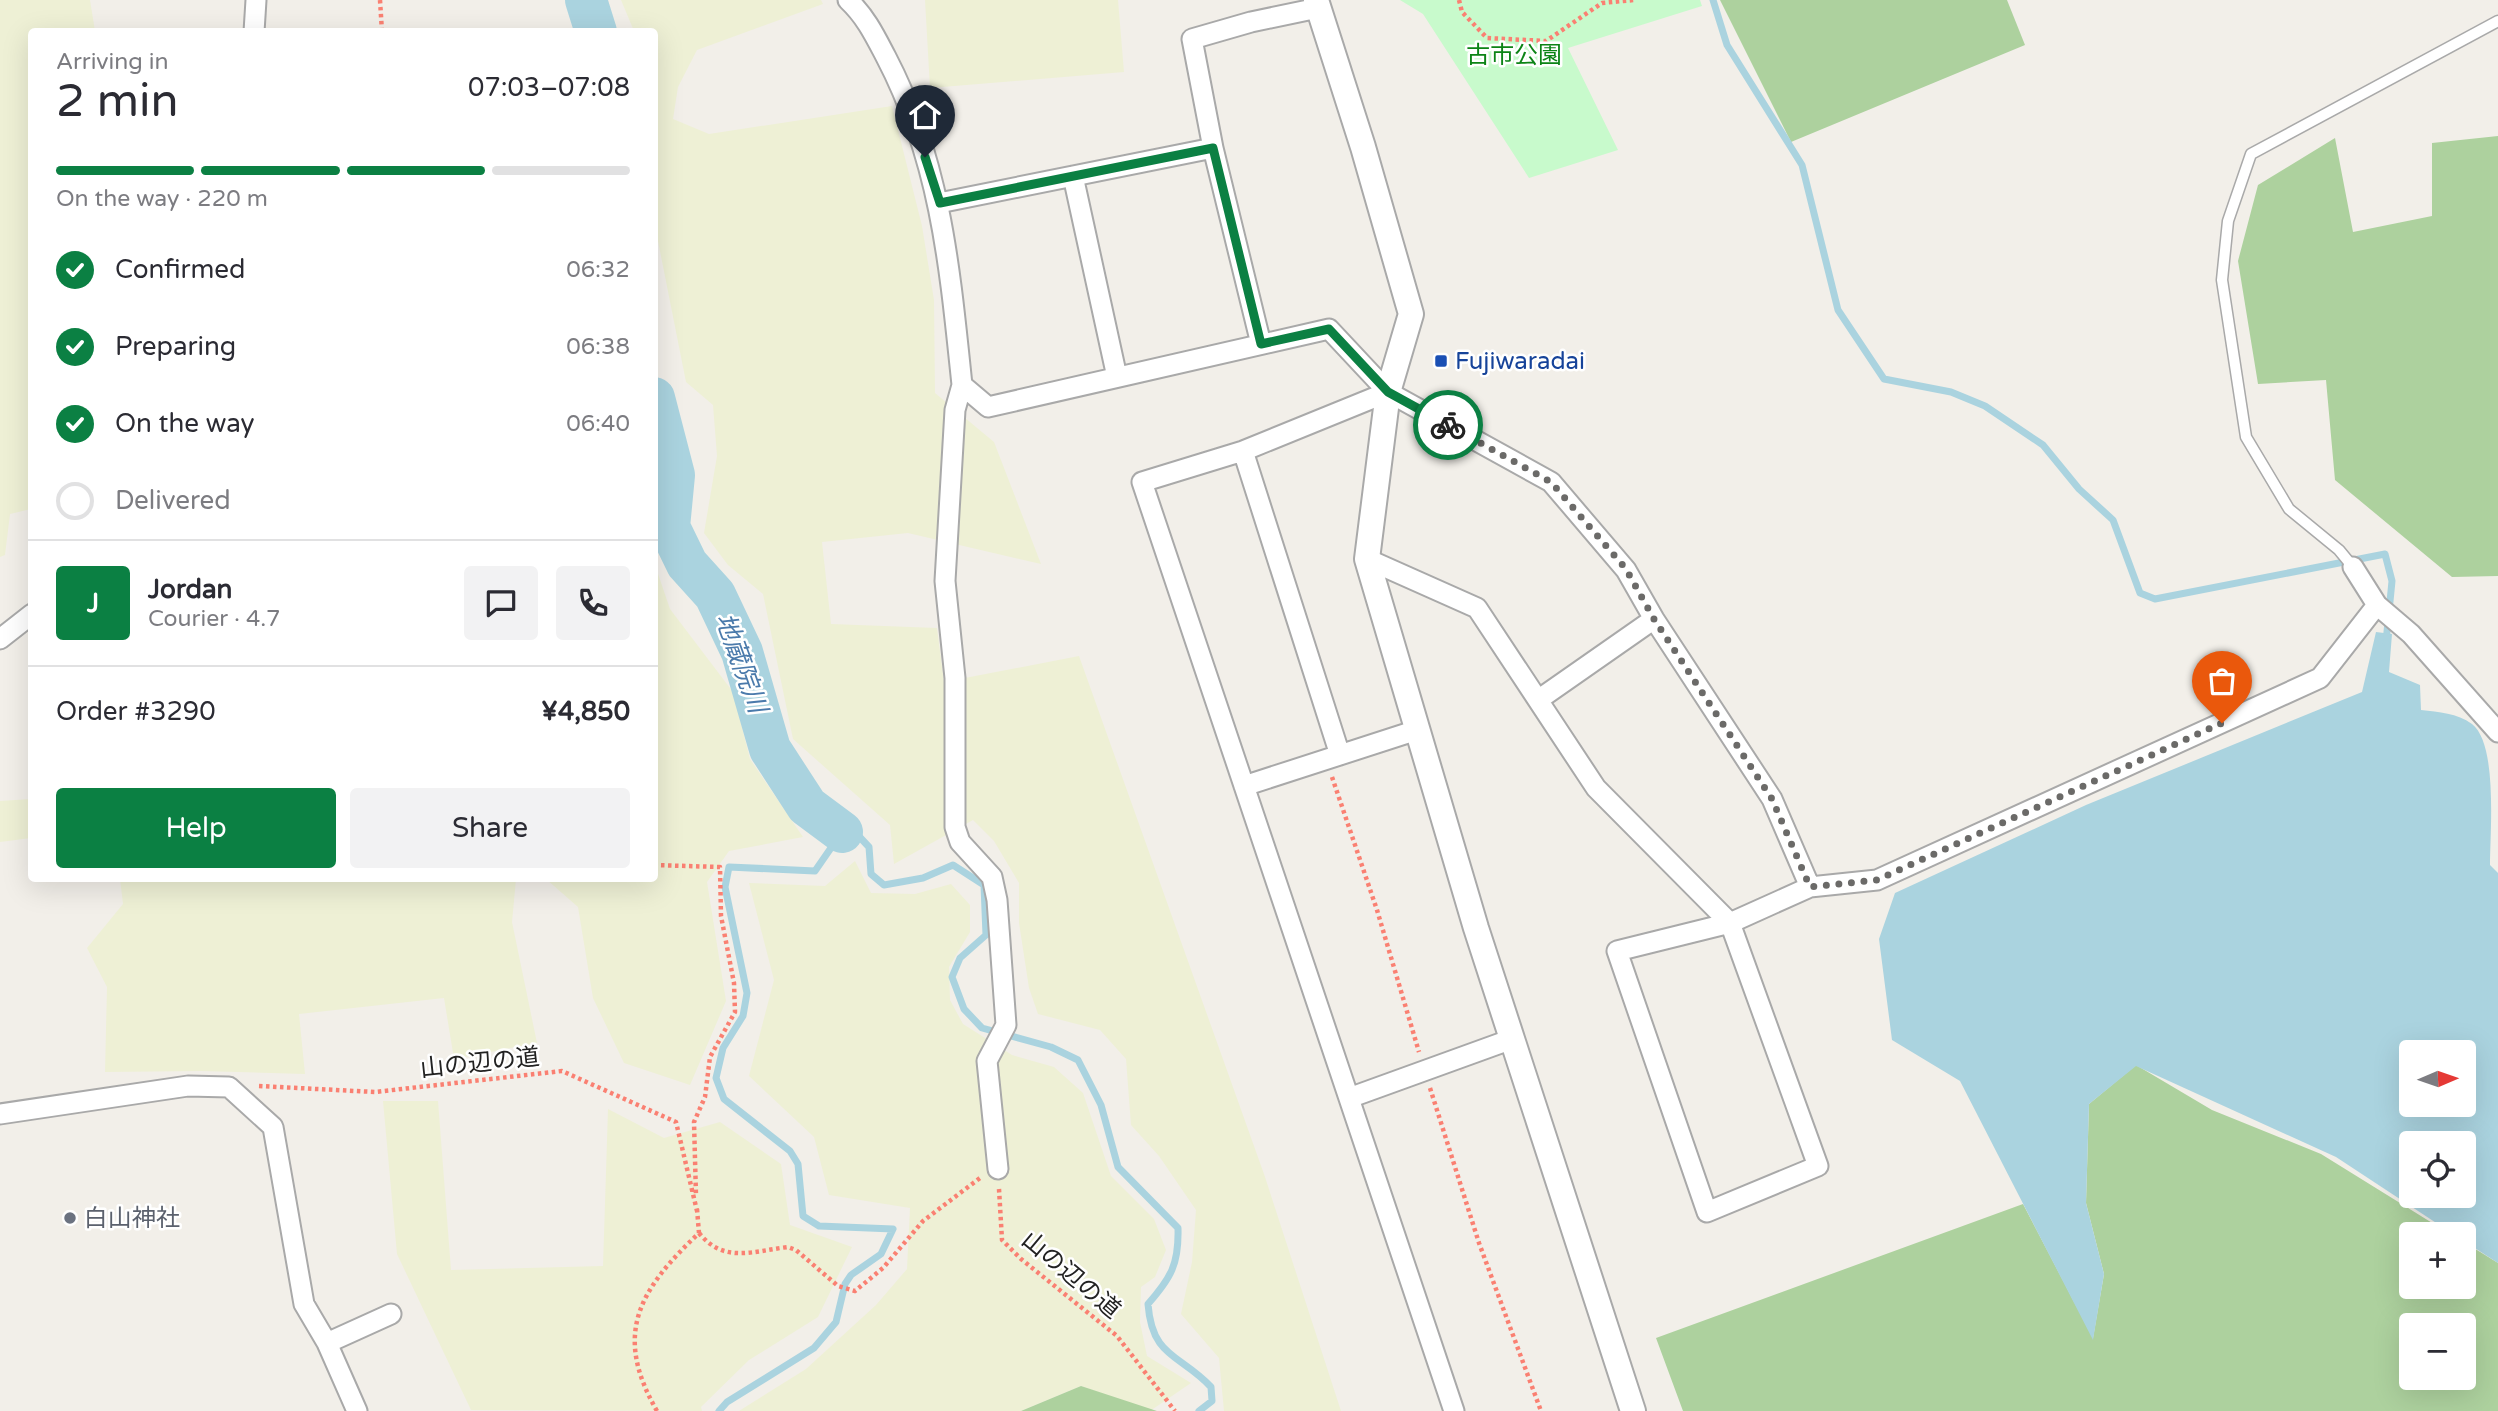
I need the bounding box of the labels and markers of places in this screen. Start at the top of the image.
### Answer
pin [895,85,955,157]
place label: Fujiwaradai [1455,347,1585,376]
marker: Fujiwaradai [1433,353,1449,369]
pin [2192,651,2252,723]
place label: 白山神社 [84,1204,180,1233]
marker: 白山神社 [62,1210,78,1226]

